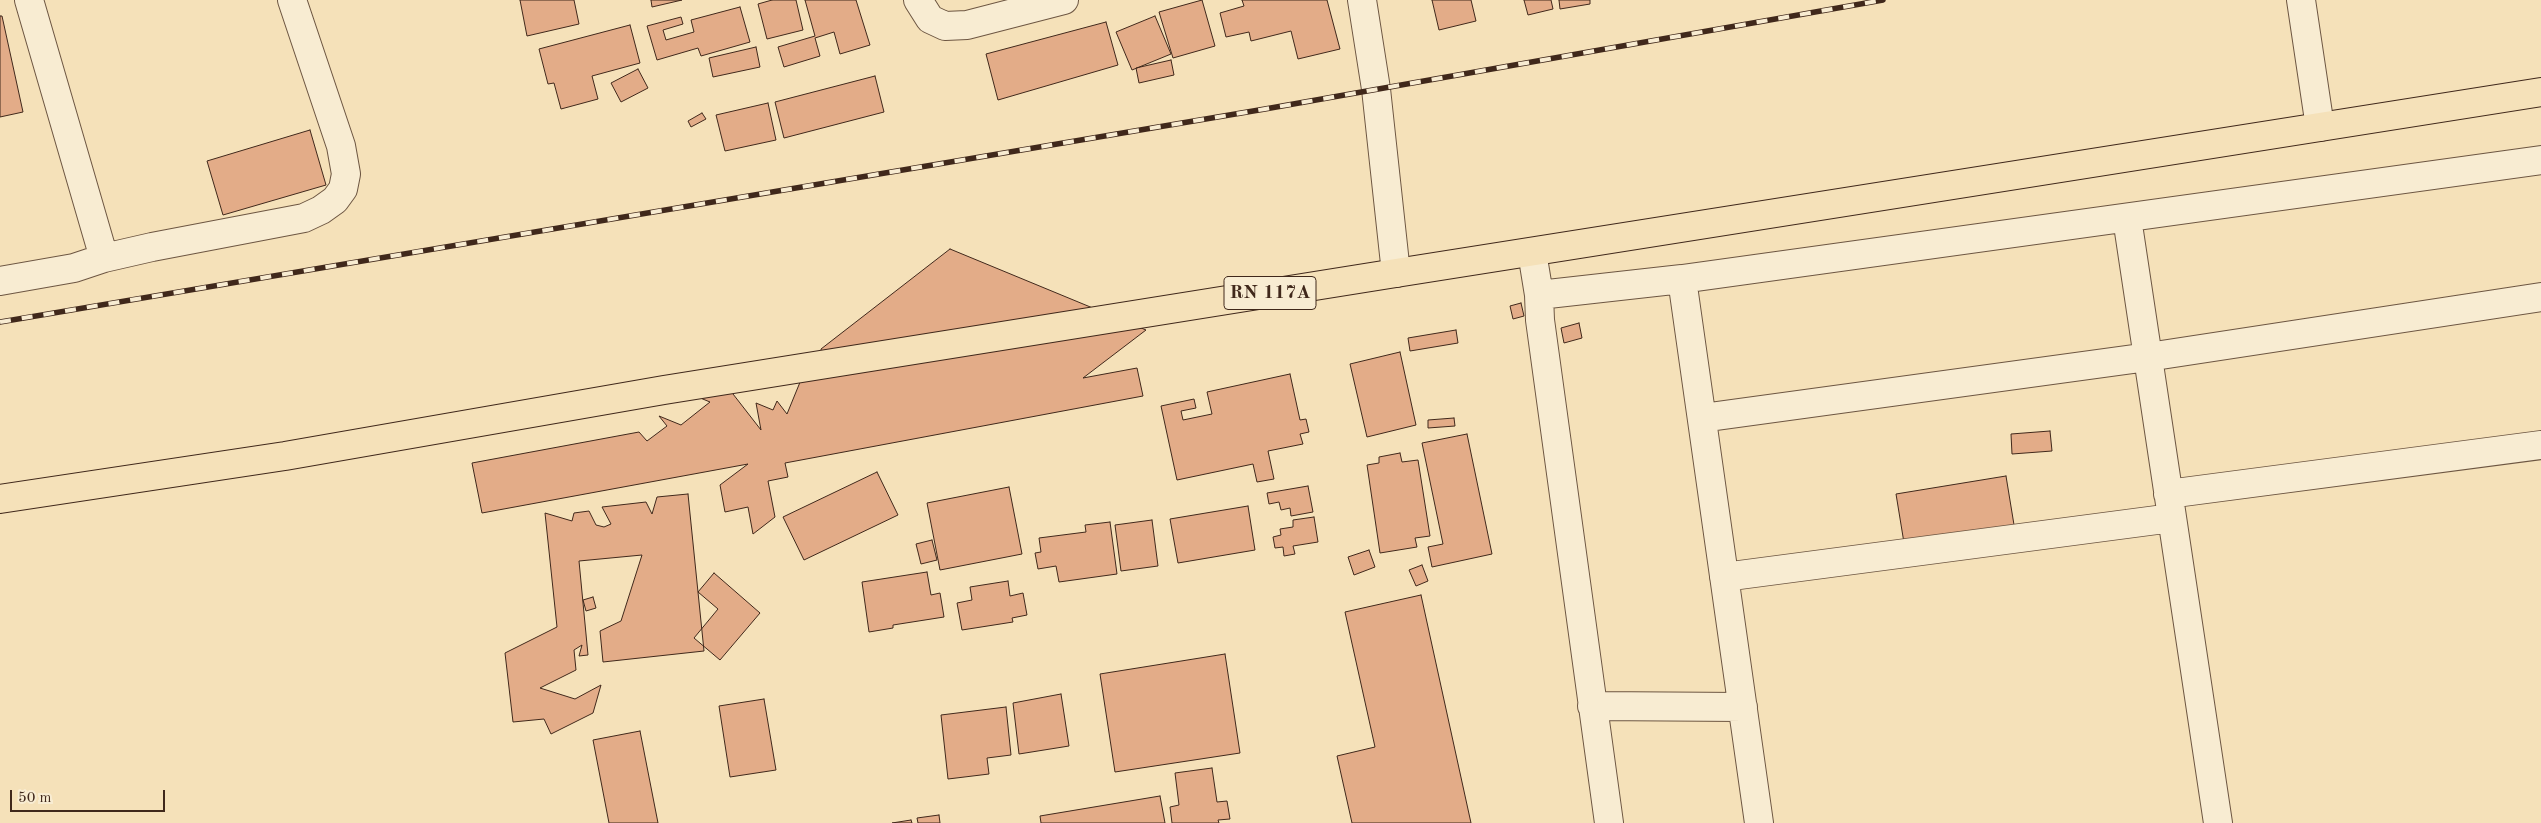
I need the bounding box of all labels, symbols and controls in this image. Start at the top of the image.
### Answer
road number: RN 117A [1224,276,1316,310]
scale bar [12,780,168,812]
text: 50 m [18,791,52,806]

